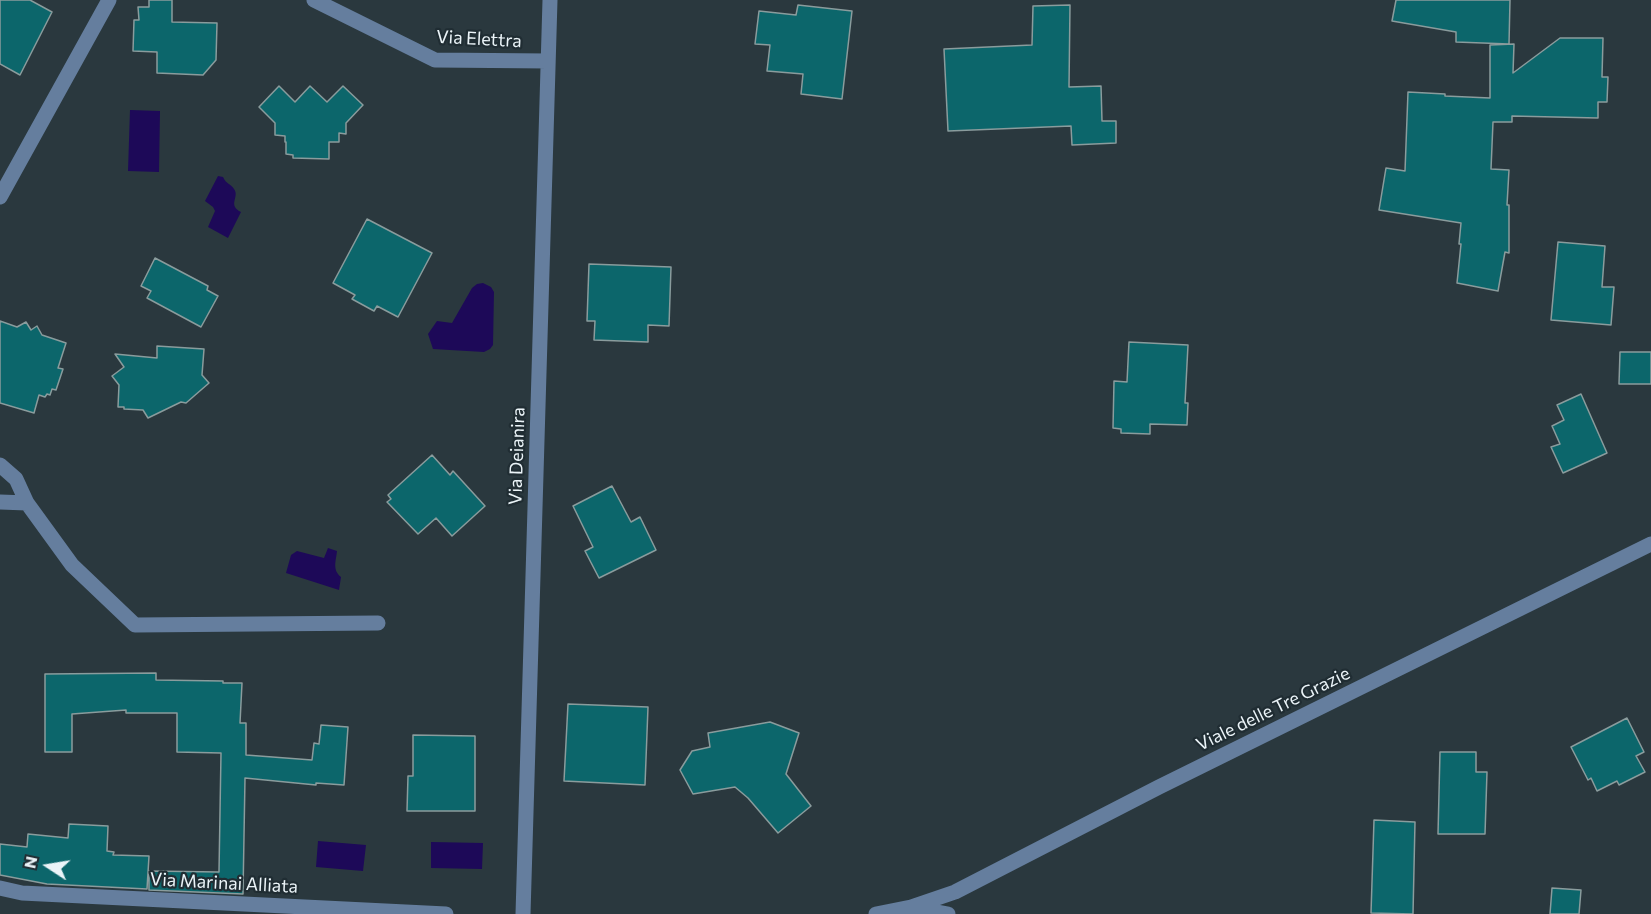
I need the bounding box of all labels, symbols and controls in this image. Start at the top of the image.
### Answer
street label: Via Elettra [436,26,522,52]
street label: Via Deianira [504,407,530,505]
street label: Viale delle Tre Grazie [1193,662,1353,756]
north arrow [18,836,78,896]
text: N [19,854,40,870]
street label: Via Marinai Alliata [149,868,299,898]

